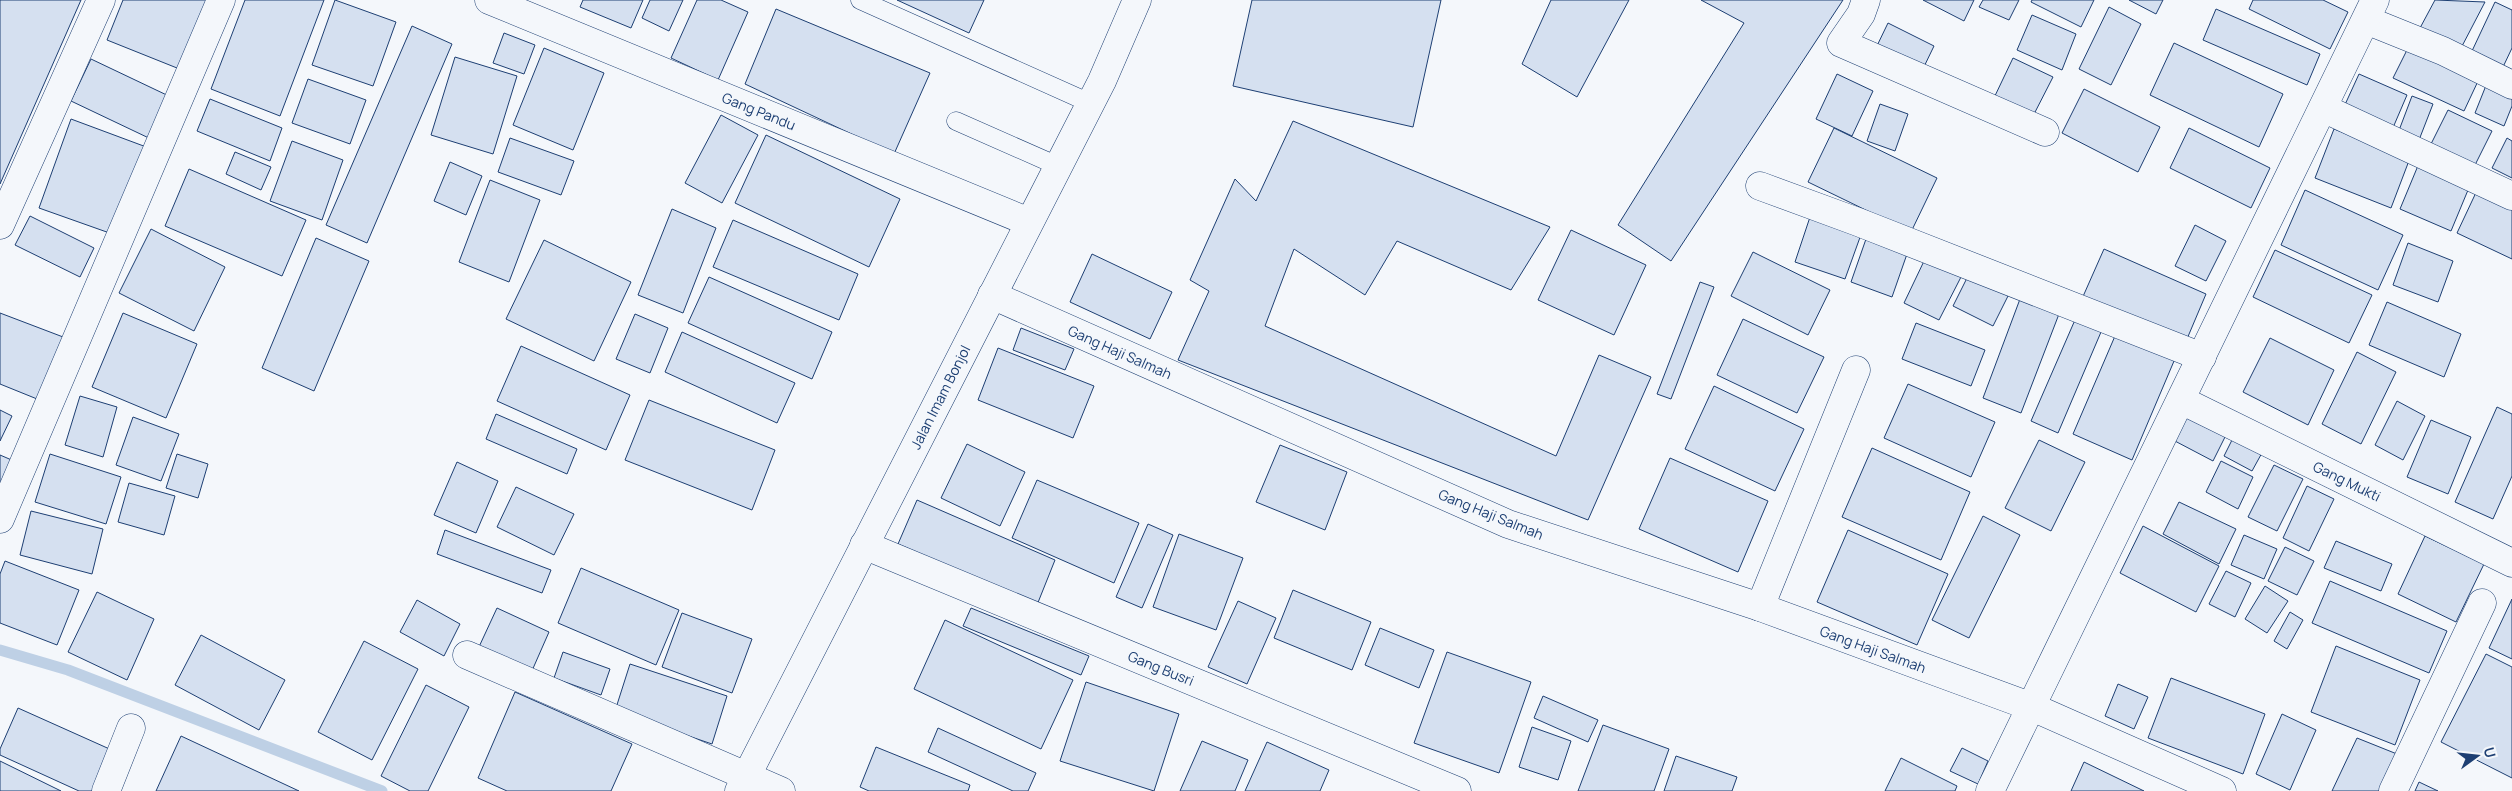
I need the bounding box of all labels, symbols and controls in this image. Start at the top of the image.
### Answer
street label: Gang Pandu [719,88,799,134]
street label: Gang Haji Salmah [1065,321,1175,383]
street label: Jalan Imam Bonjol [906,342,974,452]
street label: Gang Mukti [2310,456,2384,506]
street label: Gang Haji Salmah [1436,484,1546,544]
street label: Gang Haji Salmah [1817,621,1929,677]
street label: Gang Busri [1125,646,1197,690]
north arrow [2452,731,2502,781]
text: U [2480,745,2501,760]

